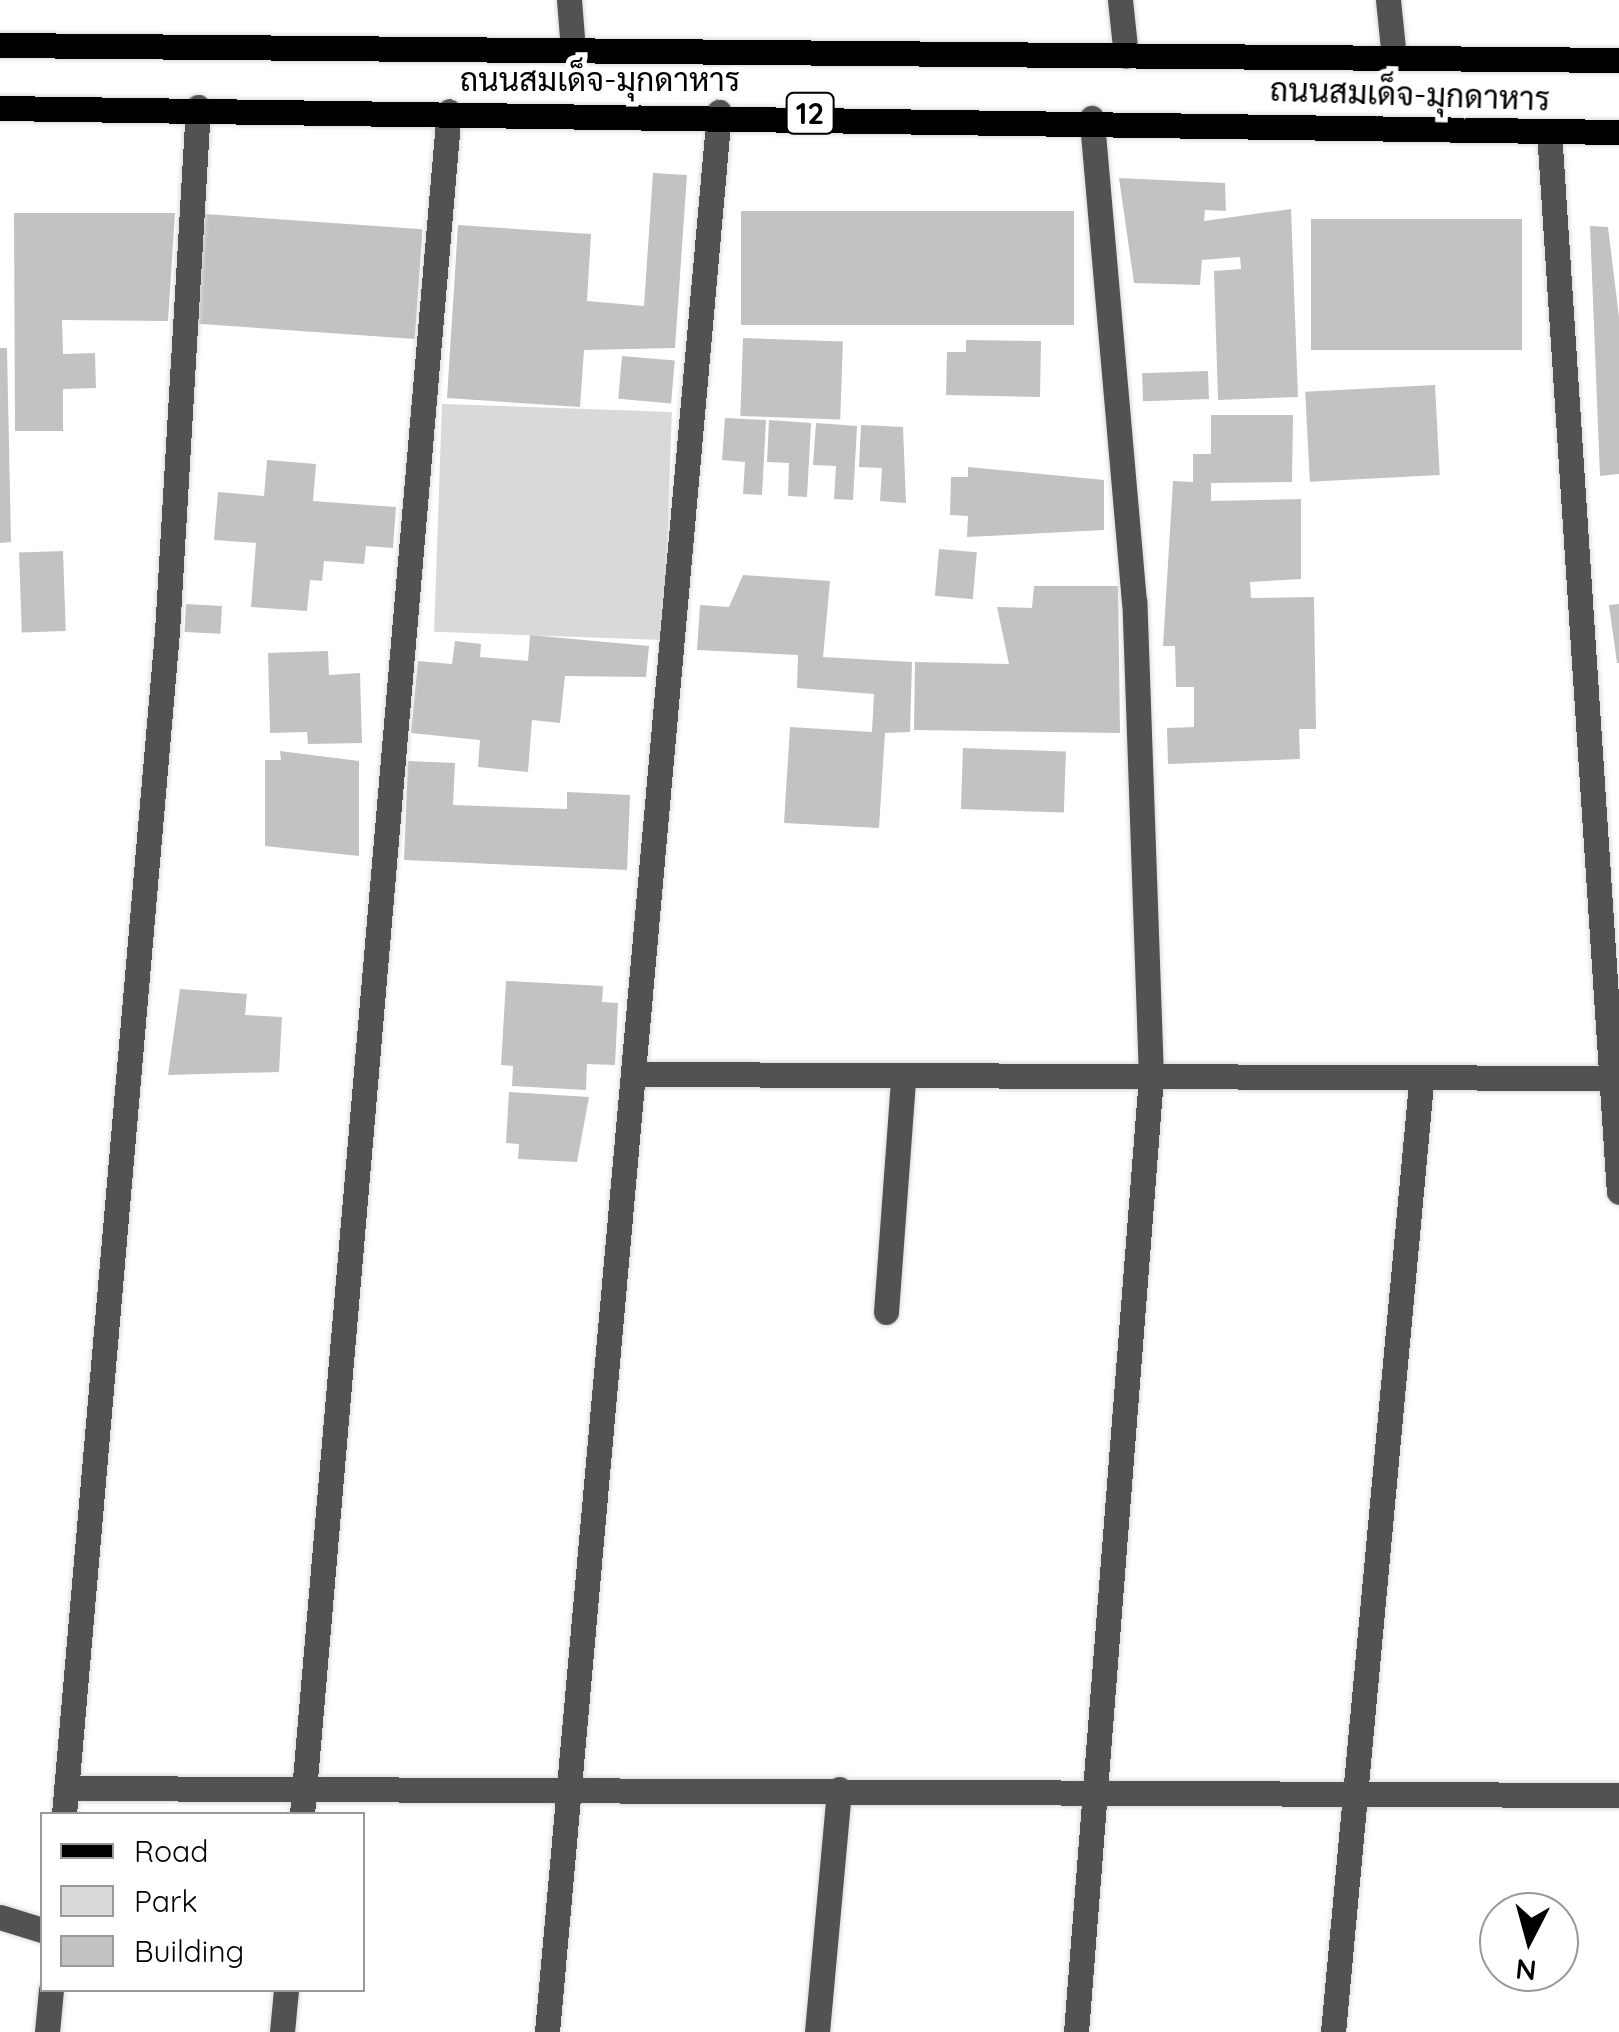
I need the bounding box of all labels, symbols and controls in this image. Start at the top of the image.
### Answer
street label: ถนนสมเด็จ-มุกดาหาร [460,60,740,98]
street label: ถนนสมเด็จ-มุกดาหาร [1269,70,1551,118]
road number: 12 [785,88,835,138]
legend [40,1812,365,1992]
text: Road [134,1832,208,1870]
text: Park [134,1882,198,1920]
north arrow [1479,1892,1579,1992]
text: Building [134,1932,244,1970]
text: N [1514,1952,1538,1989]

